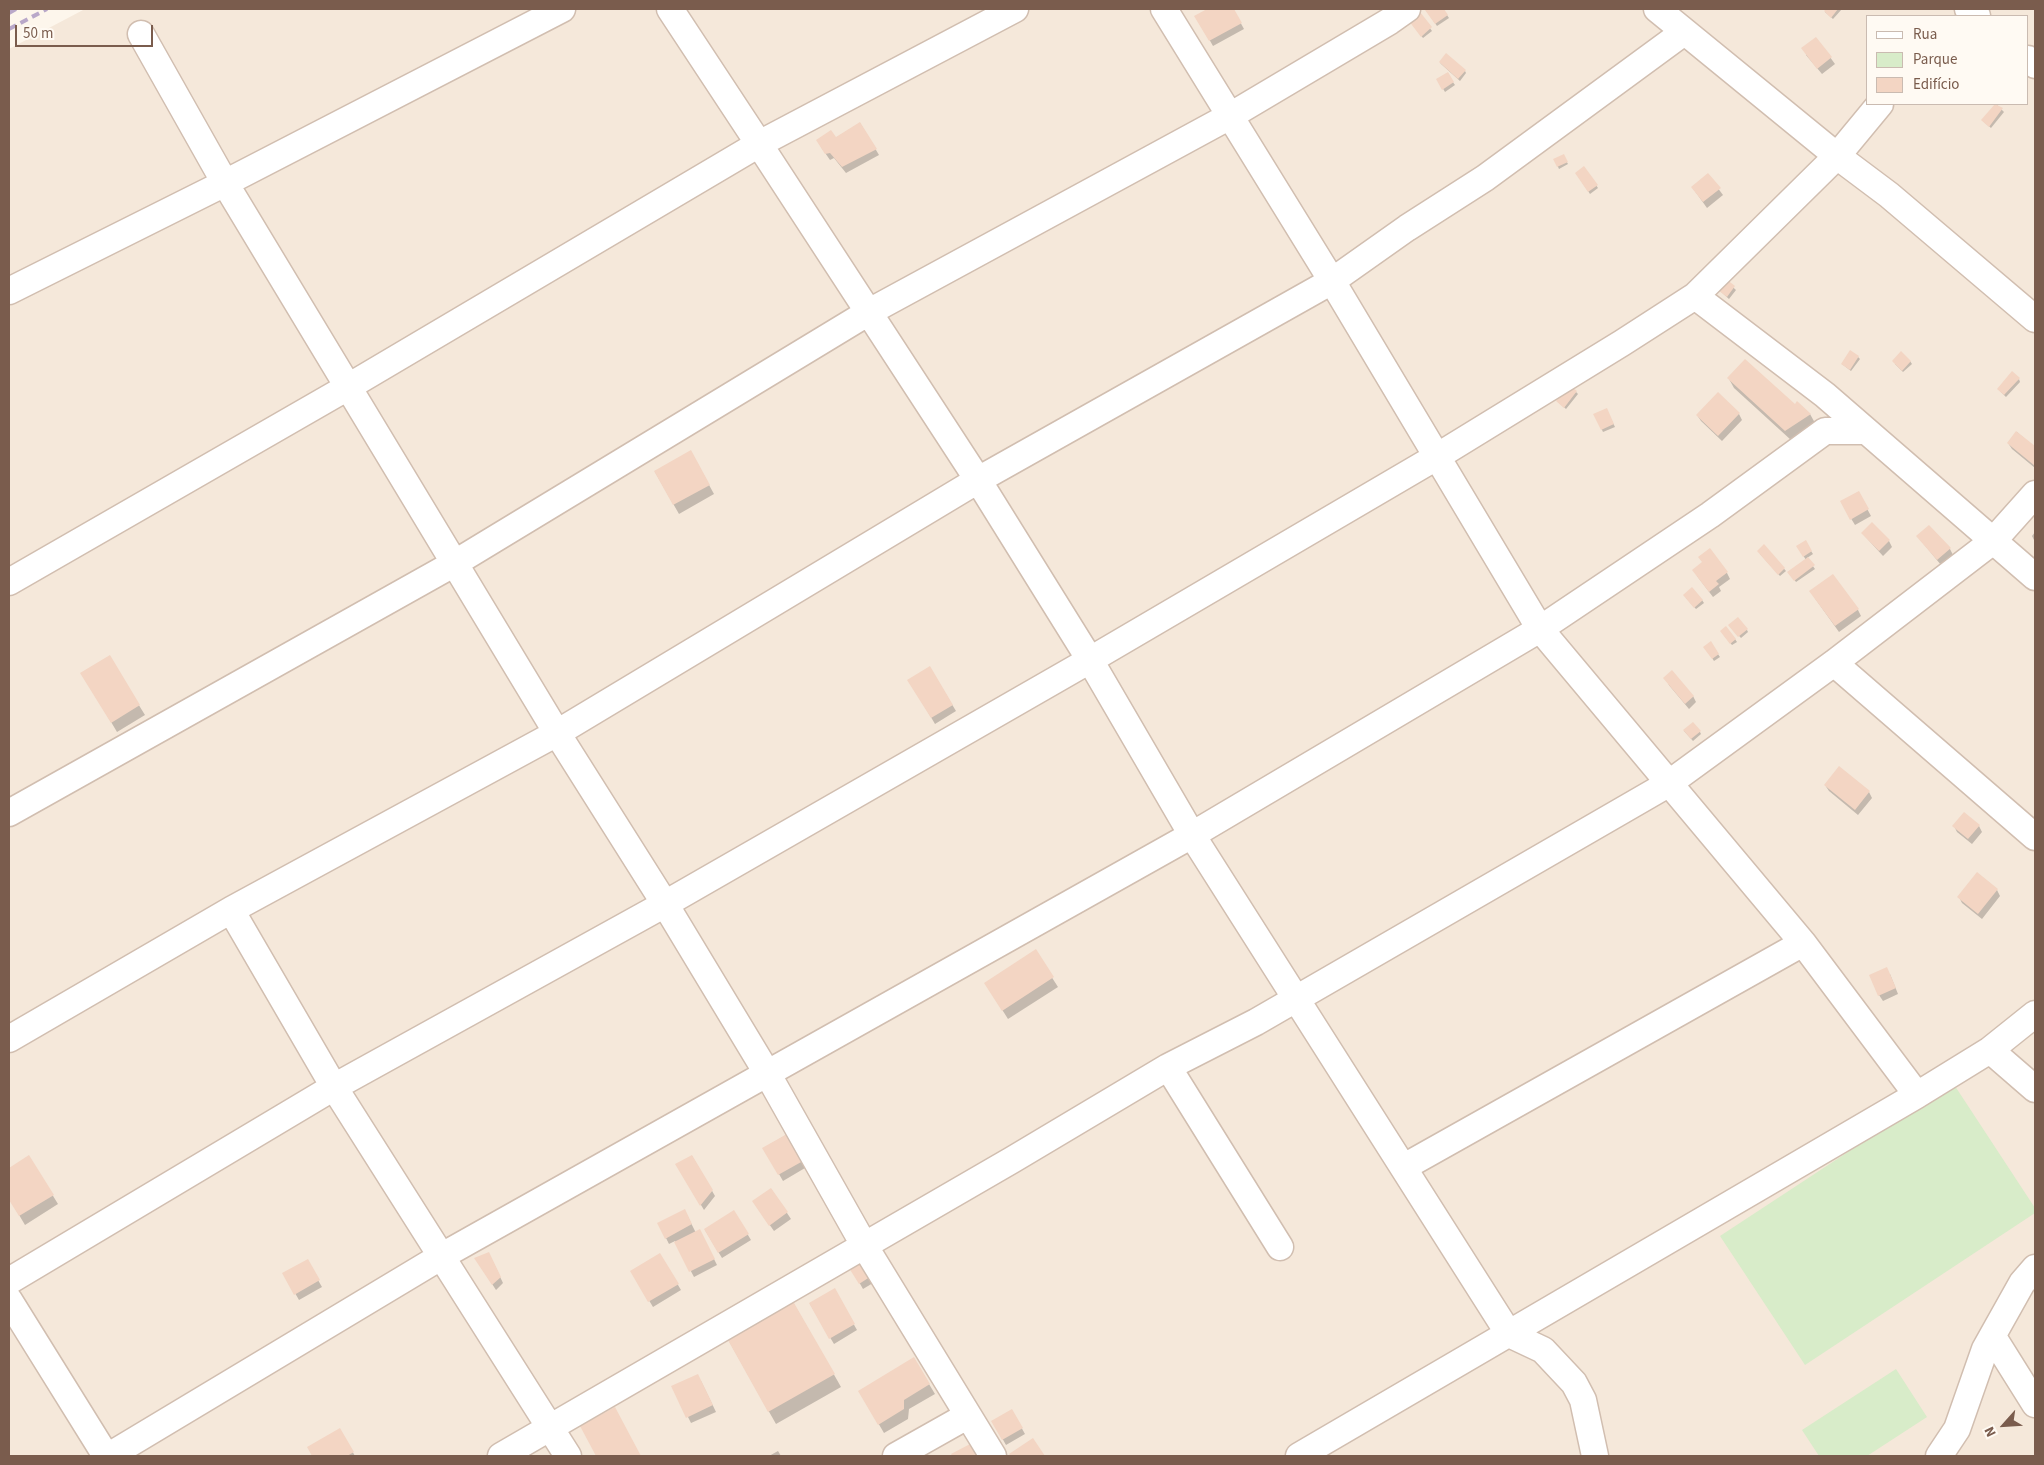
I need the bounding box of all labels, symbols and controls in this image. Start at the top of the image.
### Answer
scale bar [18,15,155,47]
legend [1866,15,2029,105]
text: 50 m [23,23,53,44]
text: Rua [1913,24,1937,45]
text: Parque [1913,49,1957,70]
text: Edifício [1913,74,1960,95]
north arrow [1979,1400,2029,1450]
text: N [1979,1423,2002,1440]

